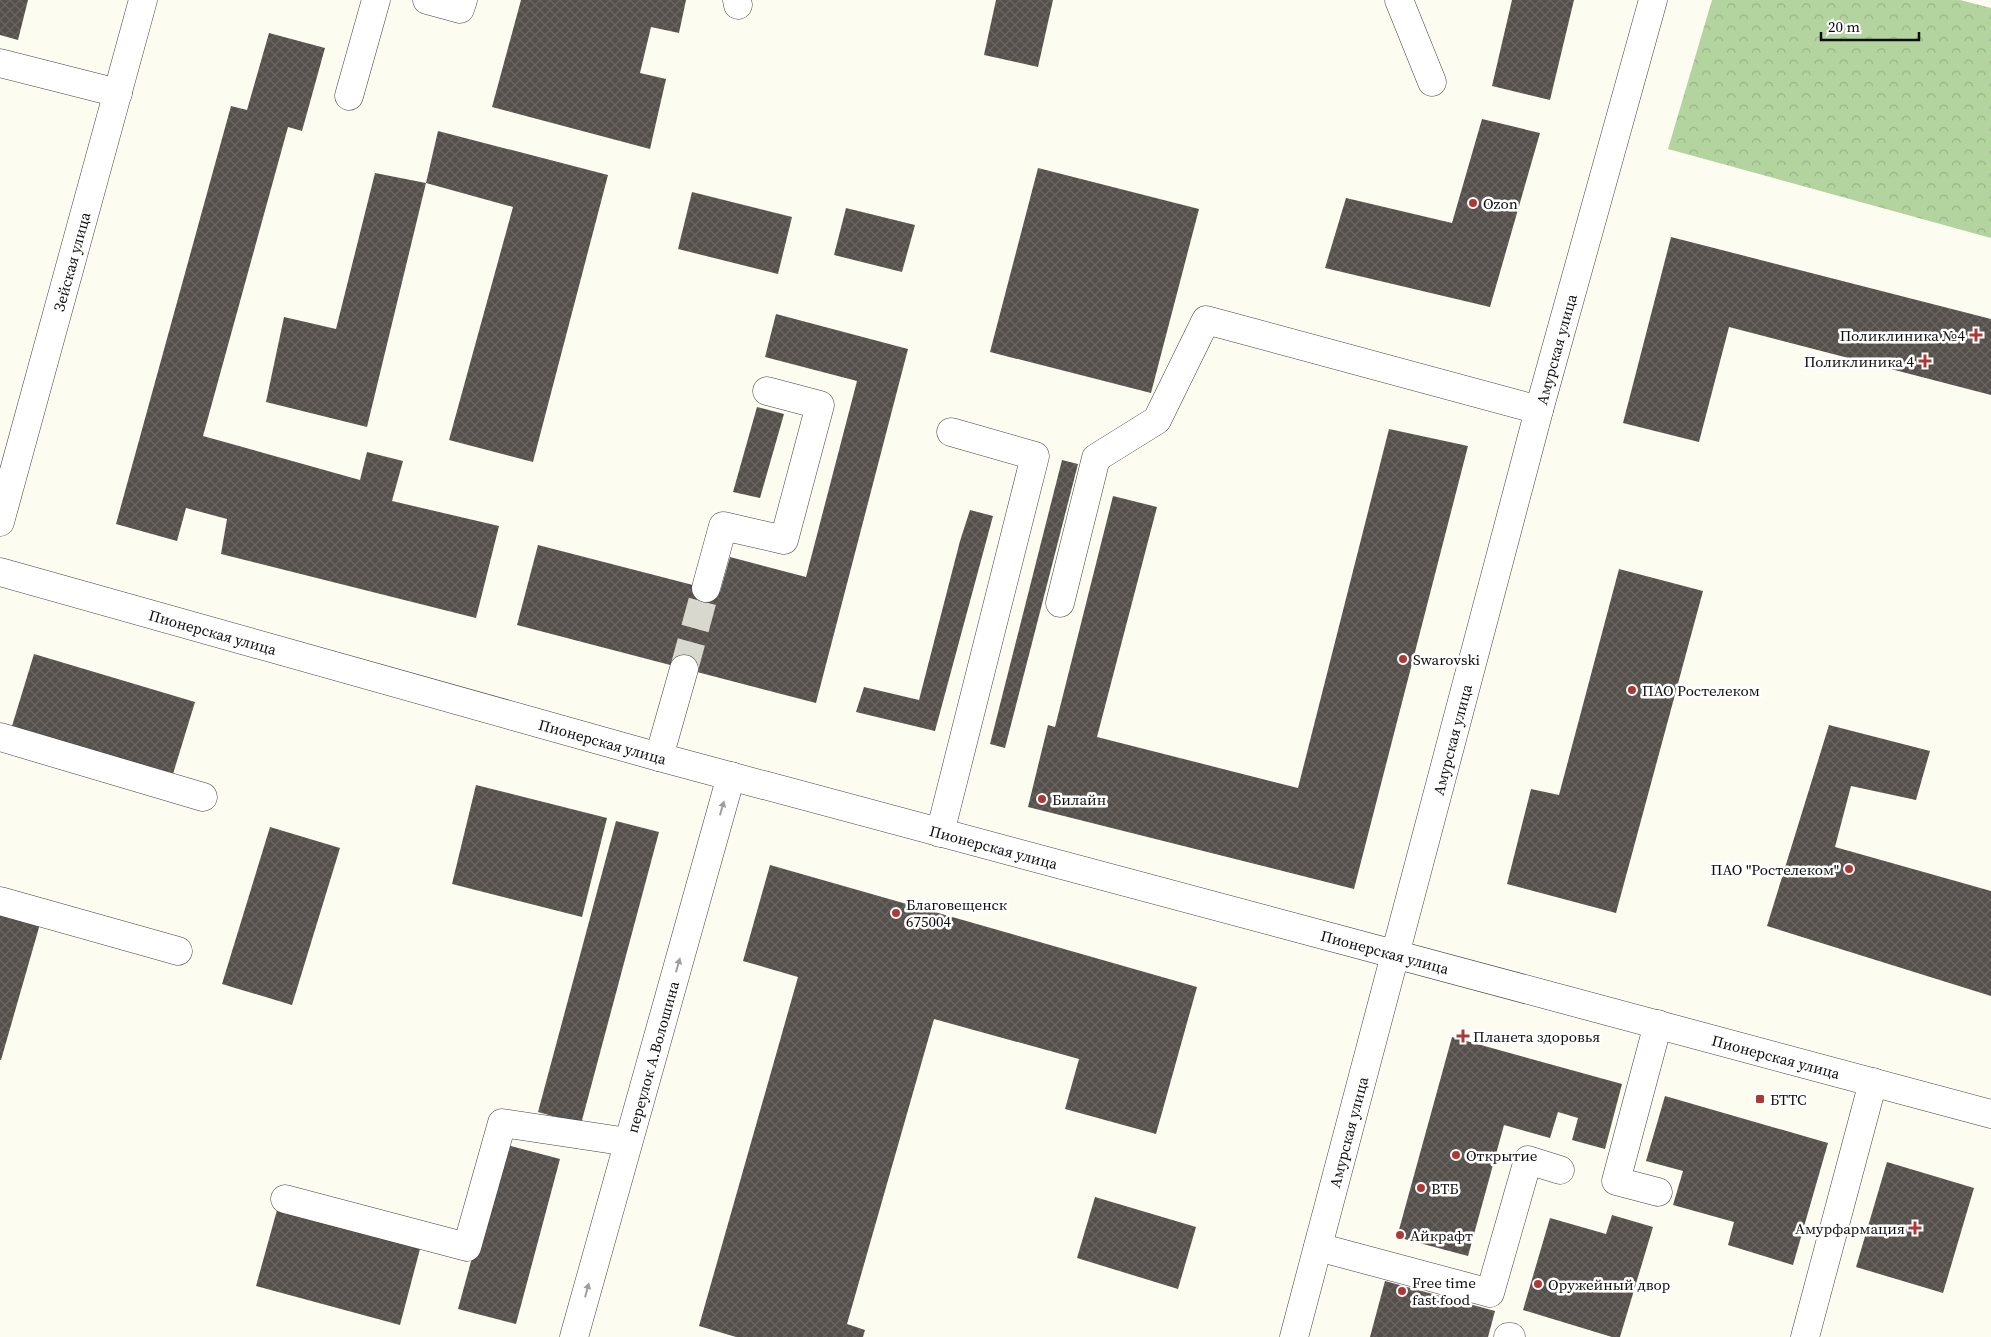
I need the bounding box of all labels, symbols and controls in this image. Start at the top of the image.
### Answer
scale bar [1821,10,1918,42]
text: 20 m [1828,16,1860,37]
place label: Ozon [1483,193,1518,214]
marker: Ozon [1467,197,1479,209]
street label: Зейская улица [48,209,95,314]
street label: Амурская улица [1531,291,1581,407]
place label: Поликлиника №4 [1840,325,1965,346]
marker: Поликлиника №4 [1969,328,1983,342]
place label: Поликлиника 4 [1804,351,1914,372]
marker: Поликлиника 4 [1918,354,1932,368]
street label: Пионерская улица [146,604,279,660]
place label: Swarovski [1413,649,1480,670]
marker: Swarovski [1397,653,1409,665]
place label: ПАО Ростелеком [1642,680,1760,701]
street label: Амурская улица [1427,681,1477,797]
marker: ПАО Ростелеком [1626,684,1638,696]
street label: Пионерская улица [536,713,669,769]
place label: Билайн [1052,789,1106,810]
marker: Билайн [1036,793,1048,805]
one-way arrow [718,801,726,816]
street label: Пионерская улица [927,820,1060,874]
place label: ПАО "Ростелеком" [1711,859,1839,880]
marker: ПАО "Ростелеком" [1843,863,1855,875]
place label: Благовещенск 675004 [906,894,1008,932]
marker: Благовещенск 675004 [890,907,902,919]
street label: Пионерская улица [1319,924,1452,979]
one-way arrow [674,957,682,972]
street label: переулок А.Волошина [621,978,684,1135]
place label: Планета здоровья [1473,1026,1600,1047]
street label: Пионерская улица [1710,1029,1843,1084]
marker: Планета здоровья [1457,1030,1469,1042]
street label: Амурская улица [1323,1074,1373,1190]
place label: БТТС [1770,1089,1807,1110]
marker: БТТС [1754,1093,1766,1105]
place label: Открытие [1466,1145,1538,1166]
marker: Открытие [1450,1149,1462,1161]
place label: ВТБ [1431,1178,1458,1199]
marker: ВТБ [1415,1182,1427,1194]
place label: Амурфармация [1795,1218,1905,1239]
marker: Амурфармация [1909,1222,1921,1234]
place label: Айкрафт [1410,1225,1473,1246]
marker: Айкрафт [1394,1229,1406,1241]
place label: Free time fast food [1412,1272,1476,1310]
place label: Оружейный двор [1548,1274,1671,1295]
marker: Оружейный двор [1532,1278,1544,1290]
one-way arrow [584,1282,592,1297]
marker: Free time fast food [1396,1285,1408,1297]

